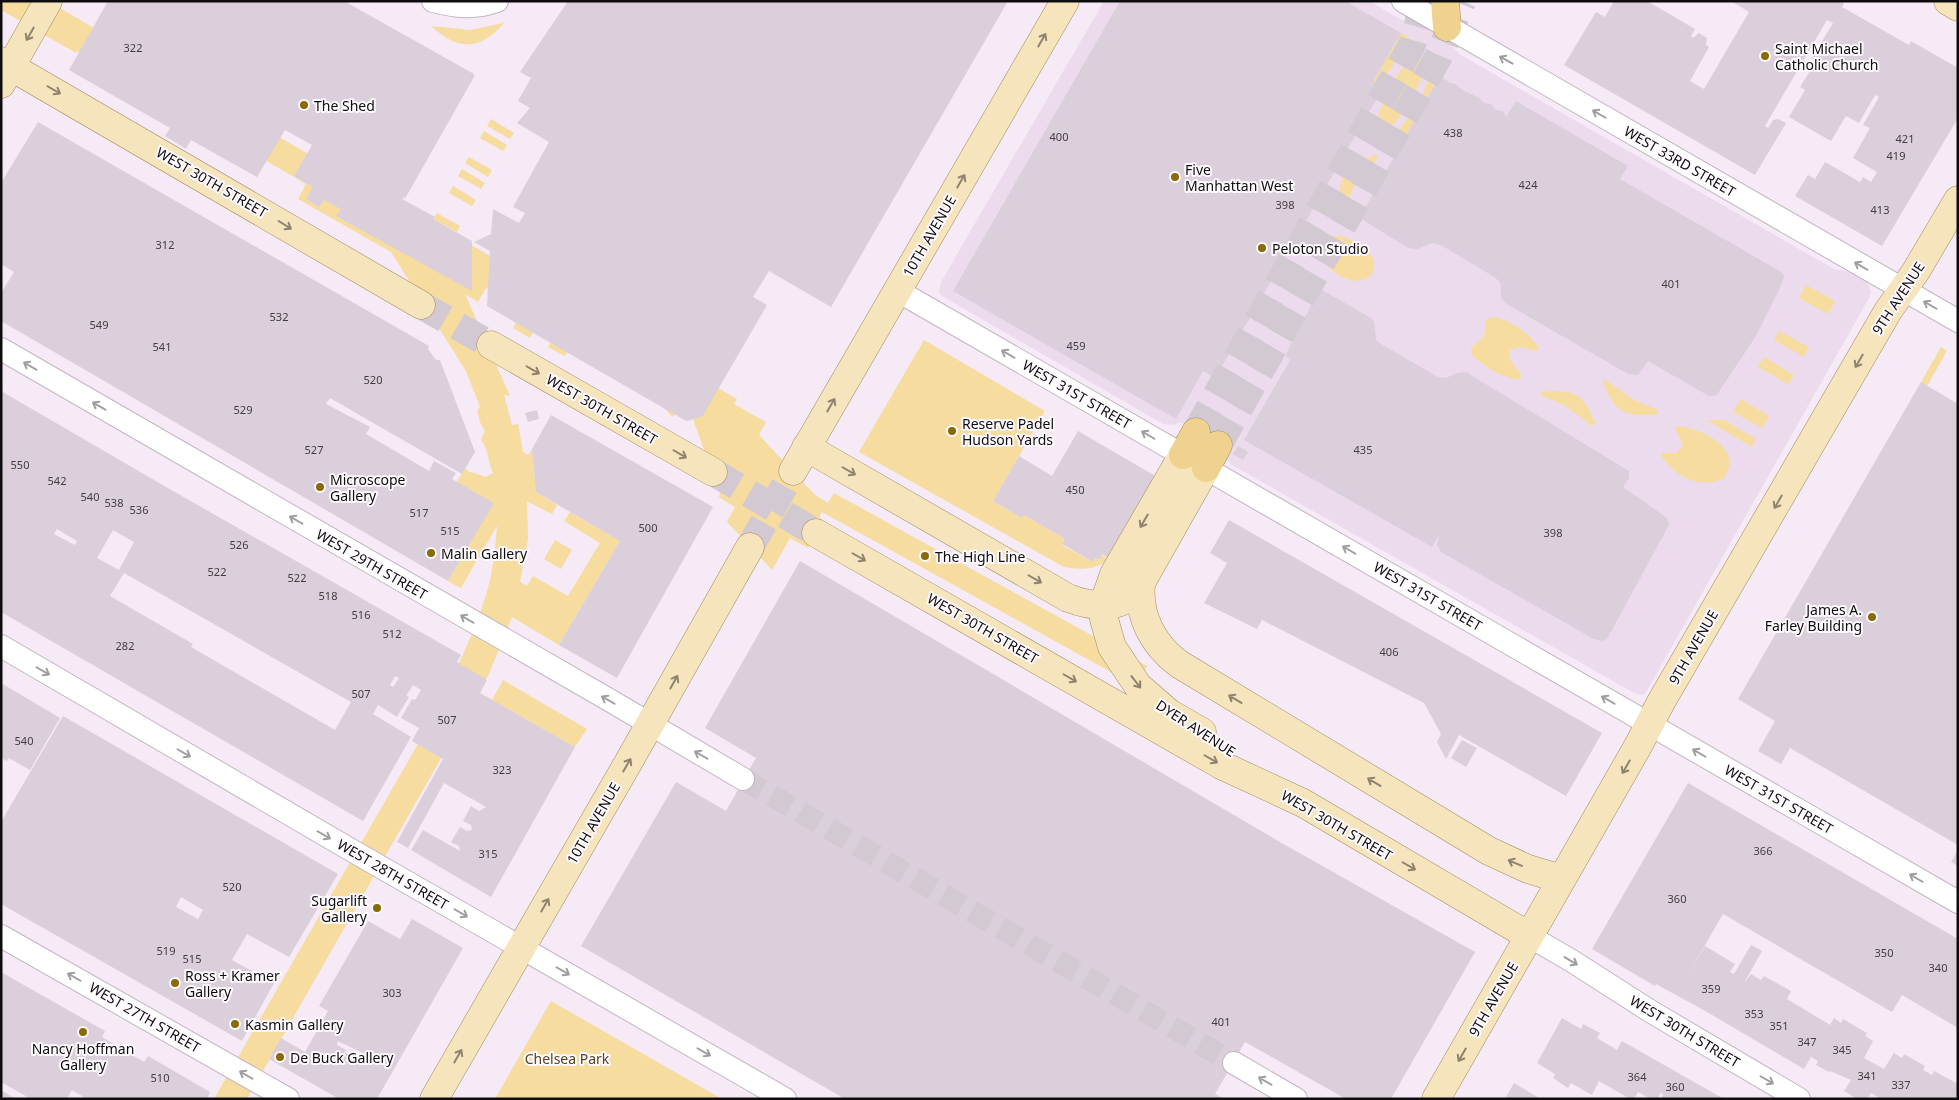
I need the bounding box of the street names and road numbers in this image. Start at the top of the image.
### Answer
street label: WEST 33RD STREET [1621,121,1740,201]
street label: WEST 30TH STREET [153,142,271,222]
street label: 10TH AVENUE [898,192,960,280]
street label: 9TH AVENUE [1867,258,1929,338]
street label: WEST 31ST STREET [1019,355,1135,433]
street label: WEST 30TH STREET [543,369,661,449]
street label: WEST 29TH STREET [313,524,431,604]
street label: WEST 31ST STREET [1370,557,1486,635]
street label: WEST 30TH STREET [924,588,1042,668]
street label: 9TH AVENUE [1664,606,1722,688]
street label: DYER AVENUE [1153,695,1239,761]
street label: WEST 31ST STREET [1721,760,1837,838]
street label: 10TH AVENUE [562,779,624,867]
street label: WEST 30TH STREET [1278,785,1396,865]
street label: WEST 28TH STREET [334,834,452,914]
street label: 9TH AVENUE [1464,958,1522,1040]
street label: WEST 27TH STREET [86,977,204,1057]
street label: WEST 30TH STREET [1626,991,1744,1072]

